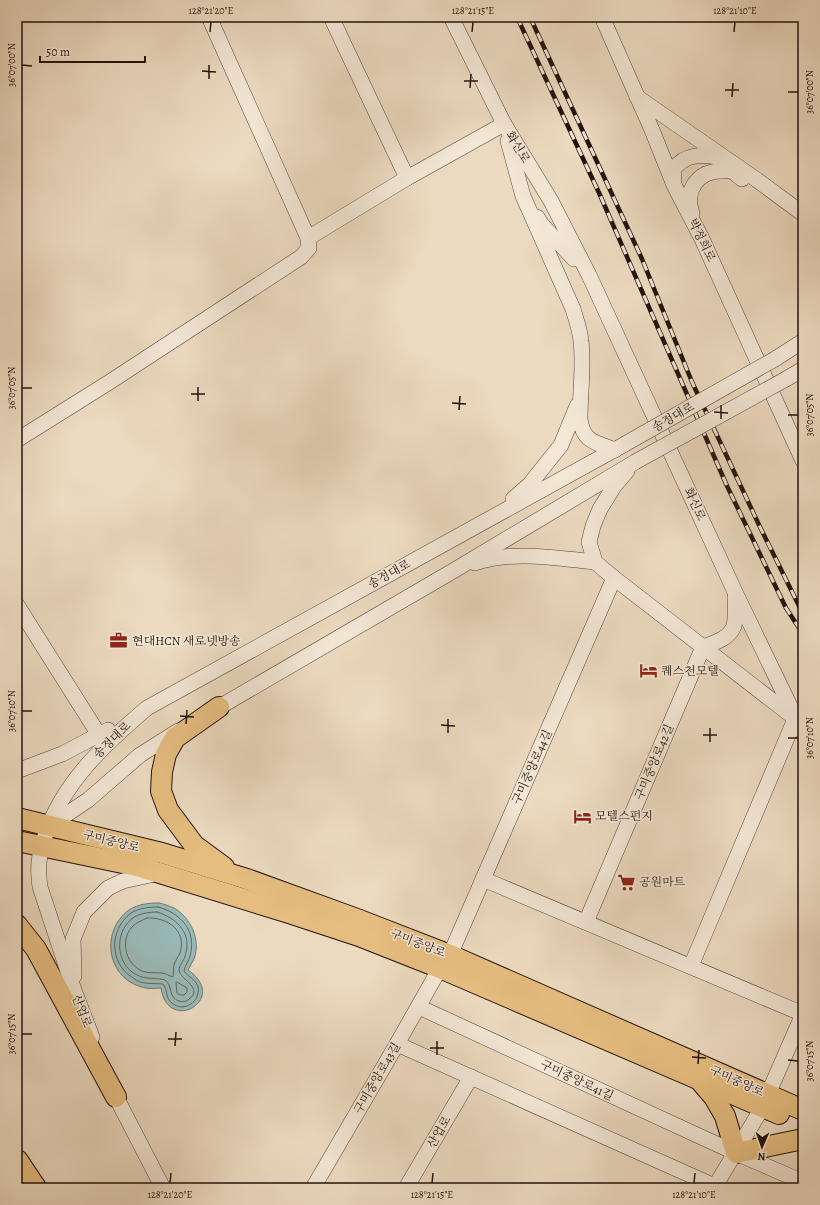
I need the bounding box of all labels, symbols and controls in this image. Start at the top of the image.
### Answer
text: 128°21'20"E [189,4,234,17]
text: 128°21'15"E [452,4,494,17]
text: 128°21'10"E [713,4,757,17]
scale bar [40,38,145,64]
text: 36°07'00"N [5,43,18,87]
text: 50 m [46,44,70,60]
text: 36°07'00"N [803,70,816,114]
street label: 화신로 [502,128,534,166]
street label: 박정희로 [685,216,720,265]
text: 36°07'05"N [5,367,18,409]
text: 36°07'05"N [803,394,816,436]
street label: 송정대로 [649,398,697,436]
street label: 화신로 [680,485,710,524]
street label: 송정대로 [365,556,414,592]
office icon: 현대HCN 새로넷방송 [109,631,129,651]
place label: 현대HCN 새로넷방송 [132,633,241,649]
hotel icon: 퀘스천모텔 [638,661,658,681]
place label: 퀘스천모텔 [661,663,719,679]
text: 36°07'10"N [5,690,18,732]
text: 36°07'10"N [803,717,816,759]
street label: 송정대로 [90,718,135,762]
street label: 구미중앙로42길 [631,722,677,802]
street label: 구미중앙로44길 [508,727,556,807]
hotel icon: 모텔스펀지 [572,806,592,826]
place label: 모텔스펀지 [595,808,653,824]
street label: 구미중앙로 [81,826,141,856]
supermarket icon: 공원마트 [616,872,636,892]
place label: 공원마트 [639,874,686,890]
street label: 구미중앙로 [388,925,448,961]
street label: 산업로 [68,992,96,1030]
text: 36°07'15"N [5,1014,18,1054]
street label: 구미중앙로43길 [350,1039,404,1117]
text: 36°07'15"N [803,1041,816,1081]
street label: 구미중앙로41길 [538,1056,616,1104]
street label: 구미중앙로 [707,1062,767,1100]
street label: 산업로 [423,1113,455,1151]
north arrow [742,1127,782,1167]
text: N [757,1149,766,1164]
text: 128°21'20"E [148,1188,193,1201]
text: 128°21'15"E [411,1188,453,1201]
text: 128°21'10"E [672,1188,716,1201]

